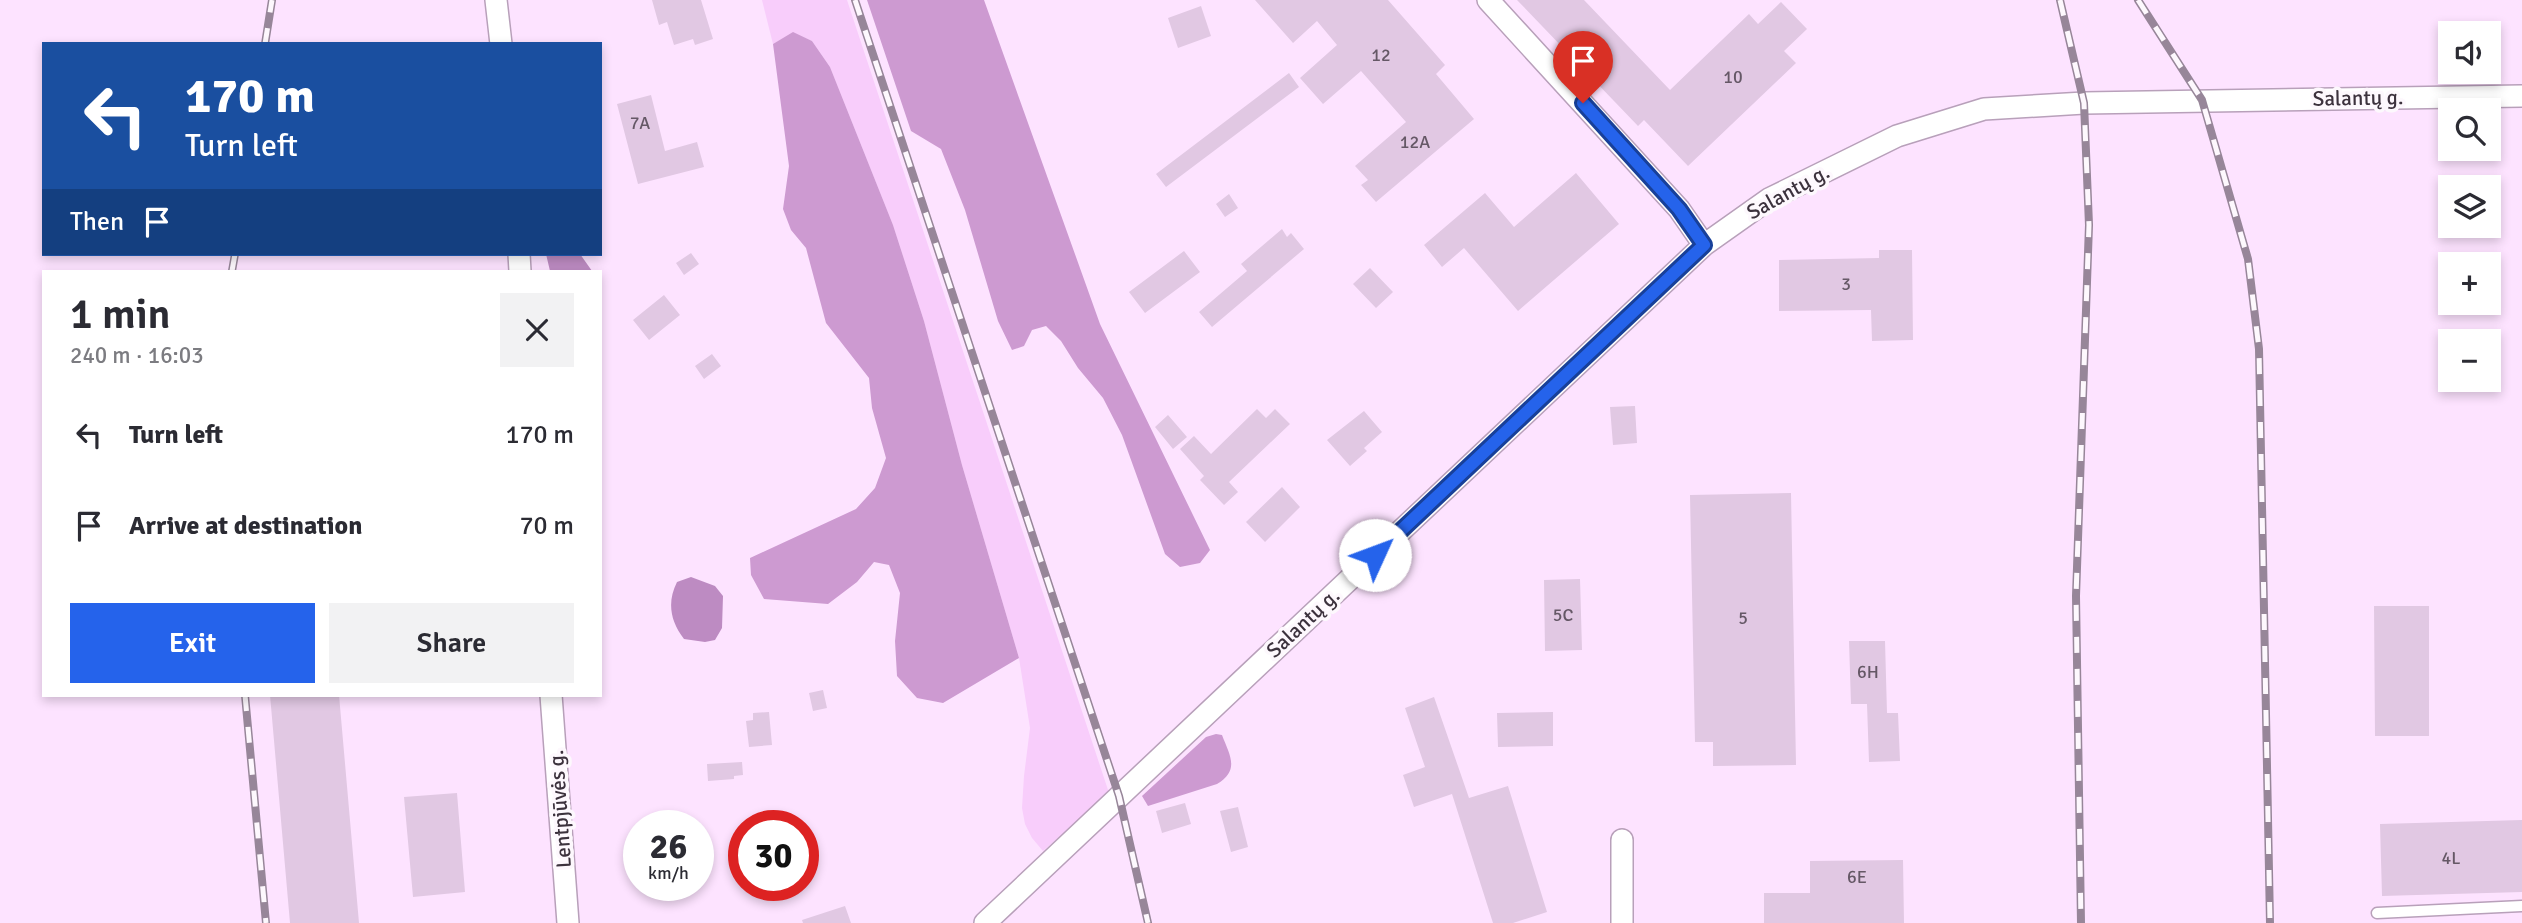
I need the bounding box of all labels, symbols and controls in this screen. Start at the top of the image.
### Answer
map controls [2438,21,2501,392]
button: sound [2438,21,2501,84]
pin [1553,31,1613,103]
icon: arrive [1564,42,1602,80]
house number: 12 [1371,44,1391,66]
text: 170 m [185,66,315,126]
house number: 10 [1723,66,1743,88]
icon: left [70,70,161,161]
street label: Salantų g. [2312,84,2404,112]
button: search [2438,98,2501,161]
house number: 7A [630,112,650,134]
text: Turn left [185,126,298,165]
house number: 12A [1400,131,1430,153]
street label: Salantų g. [1742,159,1834,225]
button: layers [2438,175,2501,238]
icon: arrive [138,203,176,241]
text: Then [70,206,124,238]
button: + [2438,252,2501,315]
house number: 3 [1841,273,1851,295]
text: 1 min [70,289,171,340]
button: close [500,293,574,367]
button: − [2438,329,2501,392]
text: 240 m · 16:03 [70,341,204,370]
icon: left [70,416,108,454]
text: Turn left [129,419,223,451]
text: 170 m [505,419,574,451]
icon: arrive [70,507,108,545]
text: Arrive at destination [129,510,362,542]
text: 70 m [519,510,574,542]
position arrow [1338,518,1412,592]
street label: Salantų g. [1261,583,1345,663]
button: Exit [70,603,315,683]
button: Share [329,603,574,683]
house number: 5C [1553,604,1573,626]
house number: 5 [1738,607,1748,629]
house number: 6H [1857,661,1879,683]
street label: Lentpjūvės g. [543,749,577,869]
speed limit sign: 30 [728,810,819,901]
text: 26 [650,825,687,868]
house number: 4L [2442,847,2460,869]
text: km/h [648,862,689,884]
house number: 6E [1847,866,1867,888]

